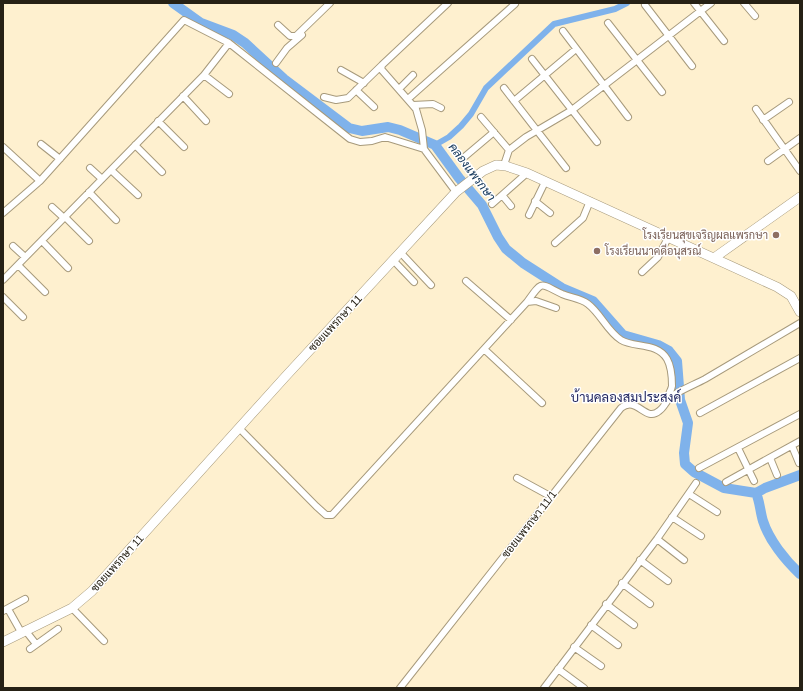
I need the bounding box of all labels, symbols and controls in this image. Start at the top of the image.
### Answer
water label: คลองแพรกษา [446,140,498,204]
place label: โรงเรียนสุขเจริญผลแพรกษา [642,227,768,244]
marker: โรงเรียนสุขเจริญผลแพรกษา [771,230,781,240]
place label: โรงเรียนนาคดีอนุสรณ์ [604,243,701,260]
marker: โรงเรียนนาคดีอนุสรณ์ [592,246,602,256]
street label: ซอยแพรกษา 11 [306,292,364,354]
district label: บ้านคลองสมประสงค์ [571,388,681,405]
street label: ซอยแพรกษา 11/1 [499,488,559,560]
street label: ซอยแพรกษา 11 [88,532,146,594]

